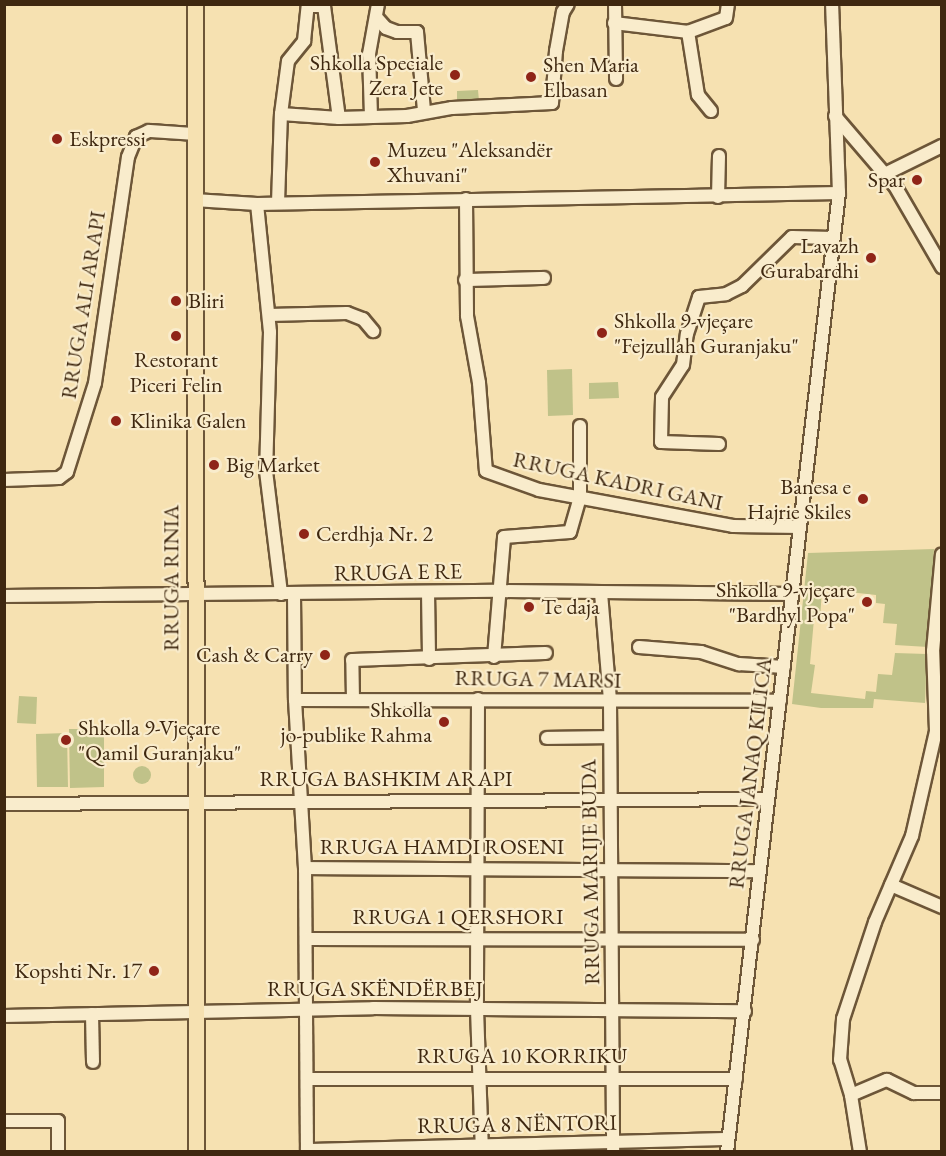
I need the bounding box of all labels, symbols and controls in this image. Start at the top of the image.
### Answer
place label: Shkolla Speciale Zera Jete [310,49,443,100]
place label: Shen Maria Elbasan [543,51,639,102]
marker: Shkolla Speciale Zera Jete [448,68,462,82]
marker: Shen Maria Elbasan [524,70,538,84]
place label: Eskpressi [69,126,146,152]
marker: Eskpressi [50,132,64,146]
place label: Muzeu "Aleksandër Xhuvani" [387,136,553,188]
marker: Muzeu "Aleksandër Xhuvani" [368,155,382,169]
place label: Spar [868,167,905,193]
marker: Spar [910,173,924,187]
street label: RRUGA ALI ARAPI [55,209,111,401]
place label: Lavazh Gurabardhi [760,232,859,284]
marker: Lavazh Gurabardhi [864,251,878,265]
place label: Bliri [188,288,224,314]
marker: Bliri [169,294,183,308]
place label: Shkolla 9-vjeçare "Fejzullah Guranjaku" [614,307,799,358]
marker: Shkolla 9-vjeçare "Fejzullah Guranjaku" [595,326,609,340]
marker: Restorant Piceri Felin [169,329,183,343]
place label: Restorant Piceri Felin [129,346,223,398]
place label: Klinika Galen [130,408,246,434]
marker: Klinika Galen [107,412,125,430]
street label: RRUGA KADRI GANI [511,446,725,516]
place label: Big Market [226,452,320,478]
marker: Big Market [207,458,221,472]
place label: Banesa e Hajrie Skiles [747,473,851,524]
marker: Banesa e Hajrie Skiles [856,492,870,506]
street label: RRUGA RINIA [158,505,184,651]
place label: Cerdhja Nr. 2 [316,521,433,547]
marker: Cerdhja Nr. 2 [297,527,311,541]
street label: RRUGA E RE [334,558,462,586]
place label: Shkolla 9-vjeçare "Bardhyl Popa" [716,576,855,628]
place label: Te daja [541,594,600,620]
marker: Shkolla 9-vjeçare "Bardhyl Popa" [860,595,874,609]
marker: Te daja [522,600,536,614]
place label: Cash & Carry [196,642,313,668]
marker: Cash & Carry [318,648,332,662]
street label: RRUGA JANAQ KILICA [723,656,777,890]
street label: RRUGA 7 MARSI [454,664,622,694]
place label: Shkolla jo-publike Rahma [280,696,432,748]
place label: Shkolla 9-Vjeçare "Qamil Guranjaku" [78,714,241,766]
marker: Shkolla jo-publike Rahma [437,715,451,729]
marker: Shkolla 9-Vjeçare "Qamil Guranjaku" [59,733,73,747]
street label: RRUGA MARIJE BUDA [575,759,605,985]
street label: RRUGA BASHKIM ARAPI [260,766,512,792]
street label: RRUGA HAMDI ROSENI [320,834,564,860]
street label: RRUGA 1 QERSHORI [352,904,564,930]
place label: Kopshti Nr. 17 [14,958,142,984]
marker: Kopshti Nr. 17 [147,964,161,978]
street label: RRUGA SKËNDËRBEJ [267,976,483,1002]
street label: RRUGA 10 KORRIKU [417,1043,627,1069]
street label: RRUGA 8 NËNTORI [417,1109,617,1139]

